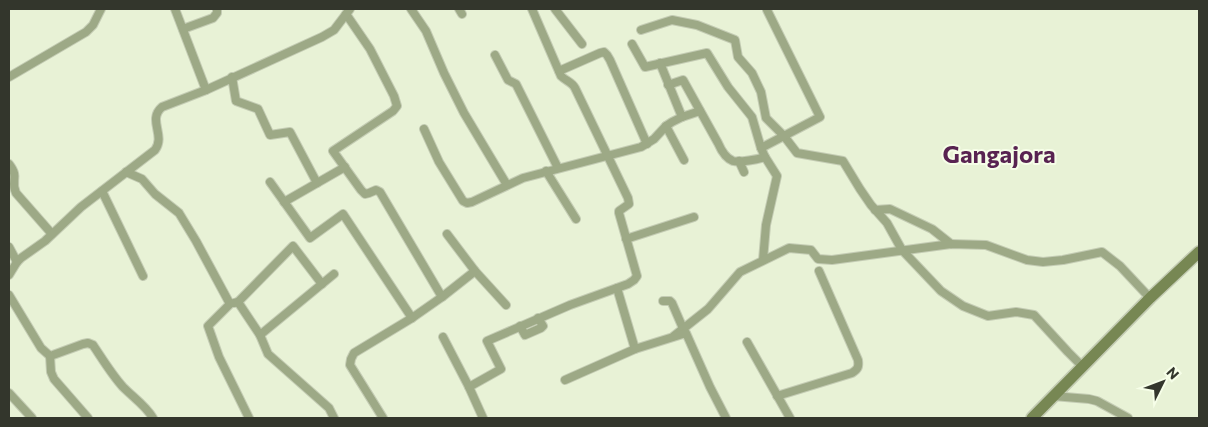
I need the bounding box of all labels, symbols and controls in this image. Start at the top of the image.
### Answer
district label: Gangajora [942,139,1056,168]
north arrow [1138,357,1188,407]
text: N [1163,363,1183,383]

